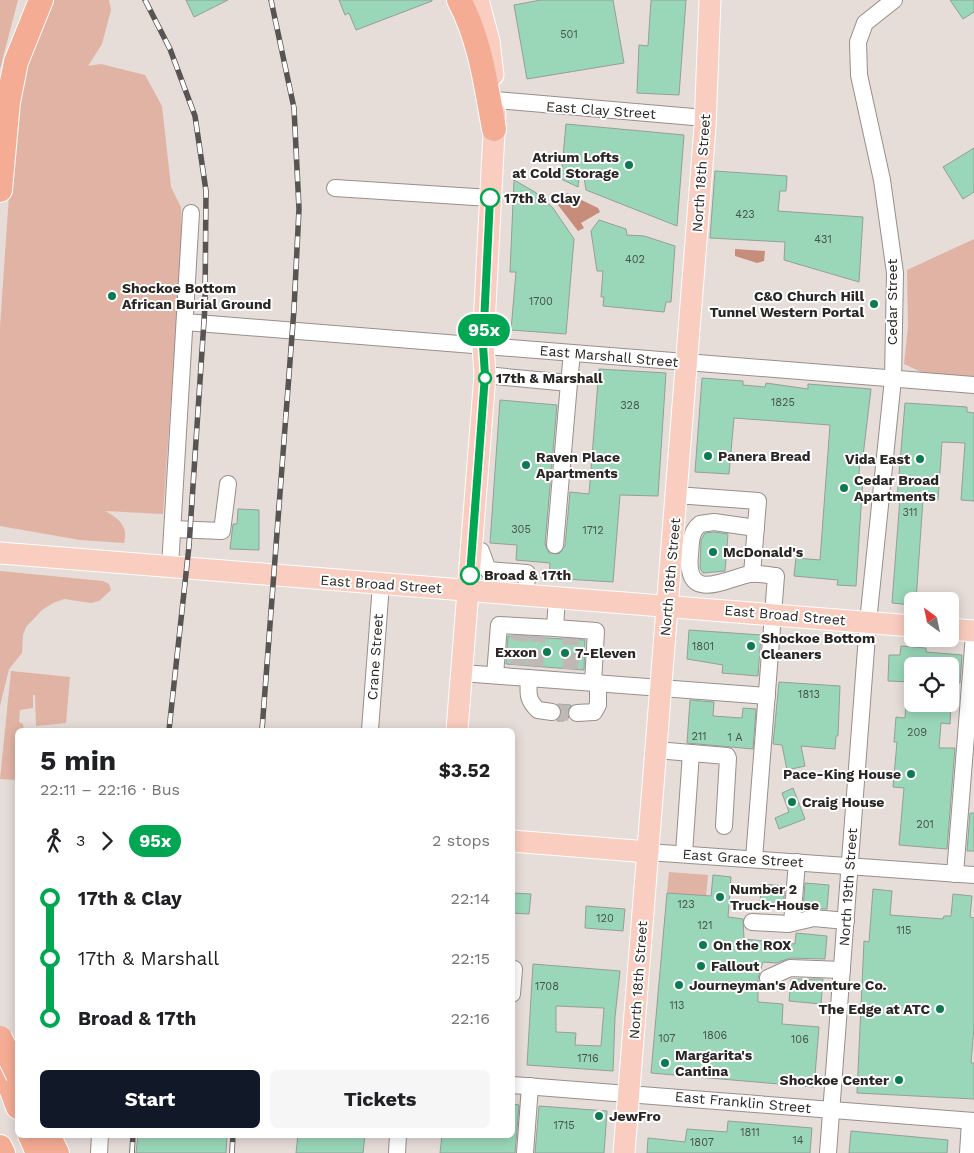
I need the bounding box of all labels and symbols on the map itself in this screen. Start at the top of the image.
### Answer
house number: 501 [560,28,578,41]
street label: East Clay Street [546,98,657,122]
street label: North 18th Street [689,113,713,233]
place label: Atrium Lofts at Cold Storage [512,149,620,181]
marker: Atrium Lofts at Cold Storage [623,159,635,171]
marker: 17th & Clay [480,188,500,208]
place label: 17th & Clay [504,190,580,206]
house number: 423 [735,208,755,221]
house number: 431 [814,233,832,246]
house number: 402 [625,253,645,266]
street label: Cedar Street [884,259,900,345]
place label: Shockoe Bottom African Burial Ground [122,280,271,312]
place label: C&O Church Hill Tunnel Western Portal [709,288,864,320]
marker: Shockoe Bottom African Burial Ground [106,290,118,302]
house number: 1700 [529,295,553,308]
marker: C&O Church Hill Tunnel Western Portal [868,298,880,310]
line badge: 95x [455,314,513,346]
street label: East Marshall Street [539,342,679,370]
place label: 17th & Marshall [496,370,603,386]
marker: 17th & Marshall [478,371,492,385]
house number: 1825 [771,396,795,409]
house number: 328 [620,399,640,412]
place label: Panera Bread [718,448,811,464]
place label: Raven Place Apartments [536,449,620,481]
marker: Panera Bread [702,450,714,462]
place label: Vida East [845,451,910,467]
marker: Vida East [914,453,926,465]
marker: Raven Place Apartments [520,459,532,471]
place label: Cedar Broad Apartments [854,472,939,504]
marker: Cedar Broad Apartments [838,482,850,494]
house number: 311 [903,506,918,519]
street label: North 18th Street [657,517,683,637]
house number: 305 [511,523,531,536]
house number: 1712 [582,524,604,537]
place label: McDonald's [723,544,804,560]
marker: McDonald's [707,546,719,558]
marker: Broad & 17th [460,565,480,585]
place label: Broad & 17th [484,567,571,583]
street label: East Broad Street [320,572,442,596]
north arrow [904,592,959,648]
street label: East Broad Street [724,602,846,628]
street label: Crane Street [364,613,386,701]
place label: Shockoe Bottom Cleaners [761,630,875,662]
house number: 1801 [692,640,714,653]
marker: Shockoe Bottom Cleaners [745,640,757,652]
place label: Exxon [495,644,537,660]
place label: 7-Eleven [575,645,636,661]
marker: Exxon [541,646,553,658]
marker: 7-Eleven [559,647,571,659]
house number: 1813 [798,688,820,701]
house number: 209 [907,726,927,739]
house number: 211 [692,730,707,743]
house number: 1 A [728,731,742,744]
place label: Pace-King House [783,766,901,782]
marker: Pace-King House [905,768,917,780]
place label: Craig House [802,794,884,810]
marker: Craig House [786,796,798,808]
house number: 201 [916,818,934,831]
street label: North 19th Street [836,827,860,947]
street label: East Grace Street [682,846,804,870]
place label: Number 2 Truck-House [730,881,819,913]
marker: Number 2 Truck-House [714,891,726,903]
house number: 123 [677,898,695,911]
house number: 120 [596,912,614,925]
house number: 121 [698,919,713,932]
street label: North 18th Street [626,920,650,1040]
house number: 115 [897,924,911,937]
place label: On the ROX [713,937,792,953]
marker: On the ROX [697,939,709,951]
place label: Fallout [711,958,759,974]
marker: Fallout [695,960,707,972]
place label: Journeyman's Adventure Co. [689,977,887,993]
marker: Journeyman's Adventure Co. [673,979,685,991]
house number: 1708 [535,980,559,993]
house number: 113 [670,999,685,1012]
place label: The Edge at ATC [818,1001,930,1017]
marker: The Edge at ATC [934,1003,946,1015]
house number: 1806 [703,1029,728,1042]
house number: 107 [658,1032,676,1045]
house number: 106 [791,1033,809,1046]
place label: Margarita's Cantina [675,1047,753,1079]
house number: 1716 [577,1052,599,1065]
marker: Margarita's Cantina [659,1057,671,1069]
place label: Shockoe Center [780,1072,889,1088]
marker: Shockoe Center [893,1074,905,1086]
street label: East Franklin Street [674,1088,812,1116]
place label: JewFro [609,1108,661,1124]
marker: JewFro [593,1110,605,1122]
house number: 1715 [553,1119,575,1132]
house number: 1811 [740,1126,760,1139]
house number: 14 [792,1134,804,1147]
house number: 1807 [690,1136,714,1149]

